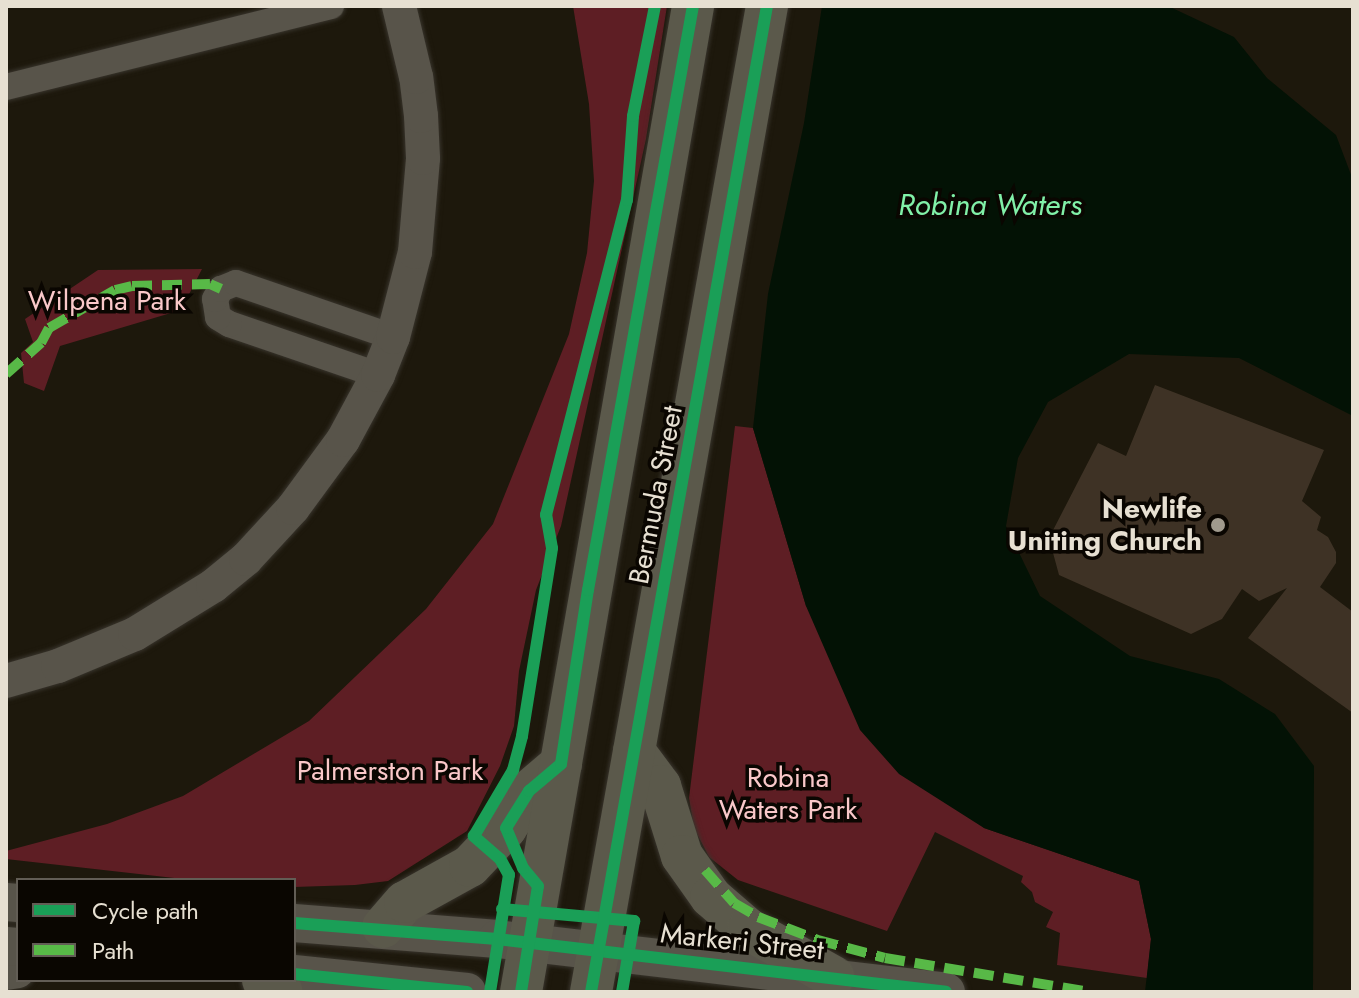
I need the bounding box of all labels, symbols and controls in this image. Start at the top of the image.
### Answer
water label: Robina Waters [898,187,1082,223]
park label: Wilpena Park [28,284,186,318]
street label: Bermuda Street [622,403,690,587]
place label: Newlife Uniting Church [1008,492,1202,558]
marker: Newlife Uniting Church [1209,516,1227,534]
park label: Palmerston Park [297,754,483,788]
park label: Robina Waters Park [719,761,857,827]
legend [16,878,296,982]
text: Cycle path [92,893,199,928]
street label: Markeri Street [659,917,825,967]
text: Path [92,933,134,968]

